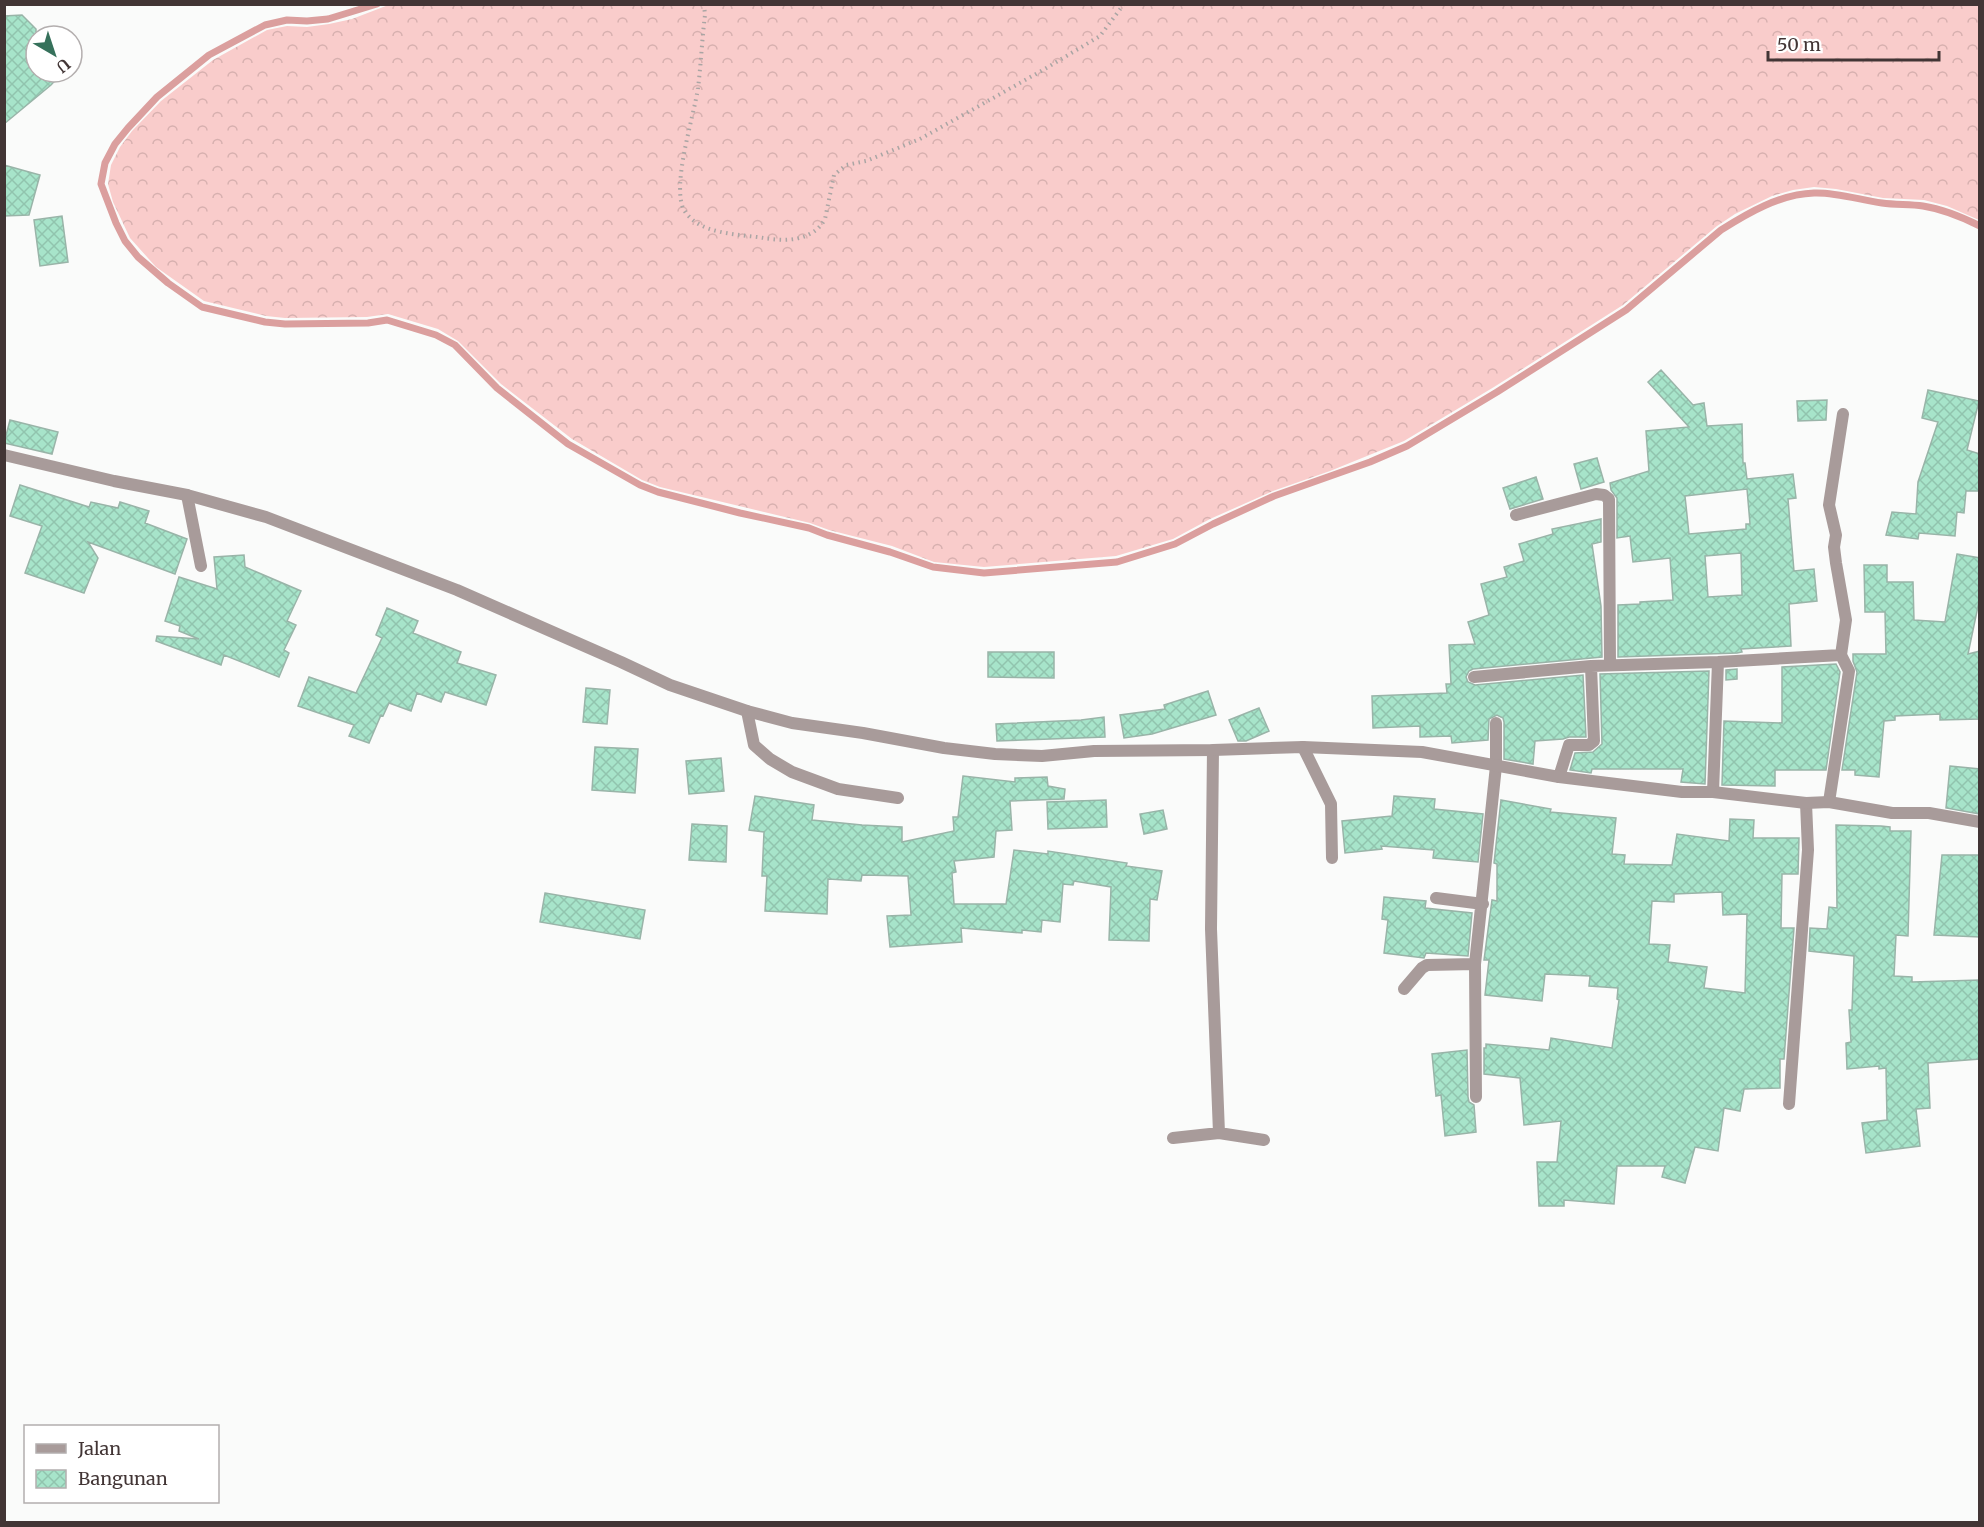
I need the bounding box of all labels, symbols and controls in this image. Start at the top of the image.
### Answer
north arrow [24,24,84,84]
scale bar [1768,24,1939,62]
text: 50 m [1777,33,1821,56]
text: U [52,54,74,77]
legend [24,1425,219,1503]
text: Jalan [77,1437,121,1460]
text: Bangunan [78,1467,168,1490]

